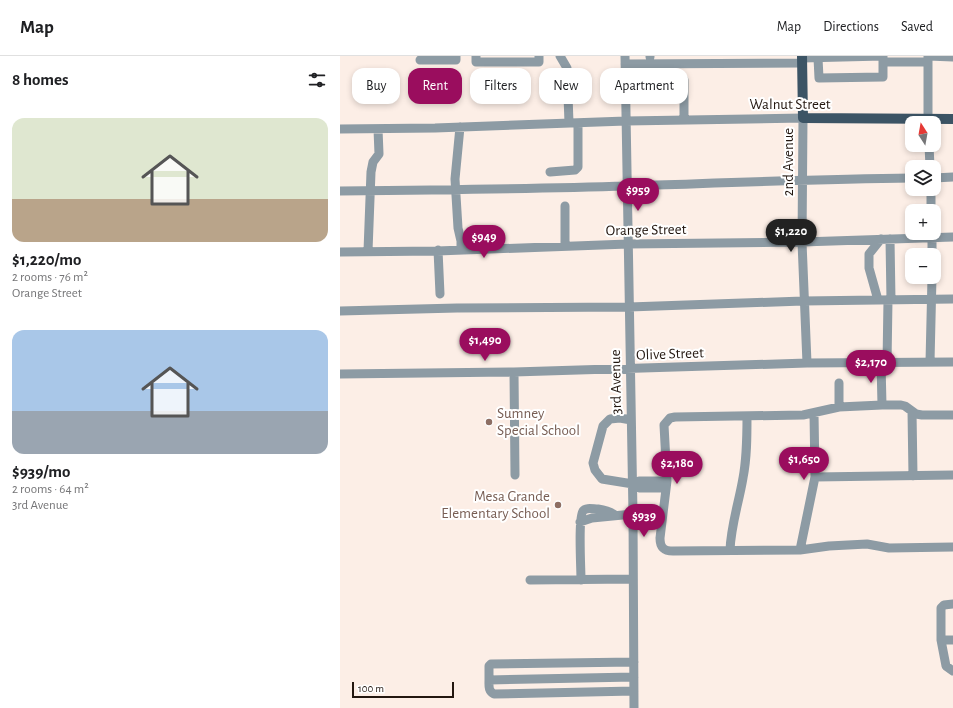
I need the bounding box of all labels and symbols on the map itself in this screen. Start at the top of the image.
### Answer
street label: Walnut Street [749,97,831,112]
north arrow [905,116,941,152]
street label: 2nd Avenue [781,128,796,196]
pin: $959 [614,178,662,212]
pin: $1,220 [758,219,824,253]
street label: Orange Street [606,222,687,238]
pin: $949 [460,225,508,259]
pin: $1,490 [452,328,518,362]
street label: Olive Street [636,345,704,363]
street label: 3rd Avenue [608,349,624,415]
pin: $2,170 [838,350,904,384]
place label: Sumney Special School [497,406,580,438]
marker: Sumney Special School [484,417,494,427]
pin: $1,650 [771,447,837,481]
pin: $2,180 [644,451,710,485]
place label: Mesa Grande Elementary School [441,489,550,521]
marker: Mesa Grande Elementary School [553,500,563,510]
pin: $939 [620,504,668,538]
scale bar [352,680,454,699]

